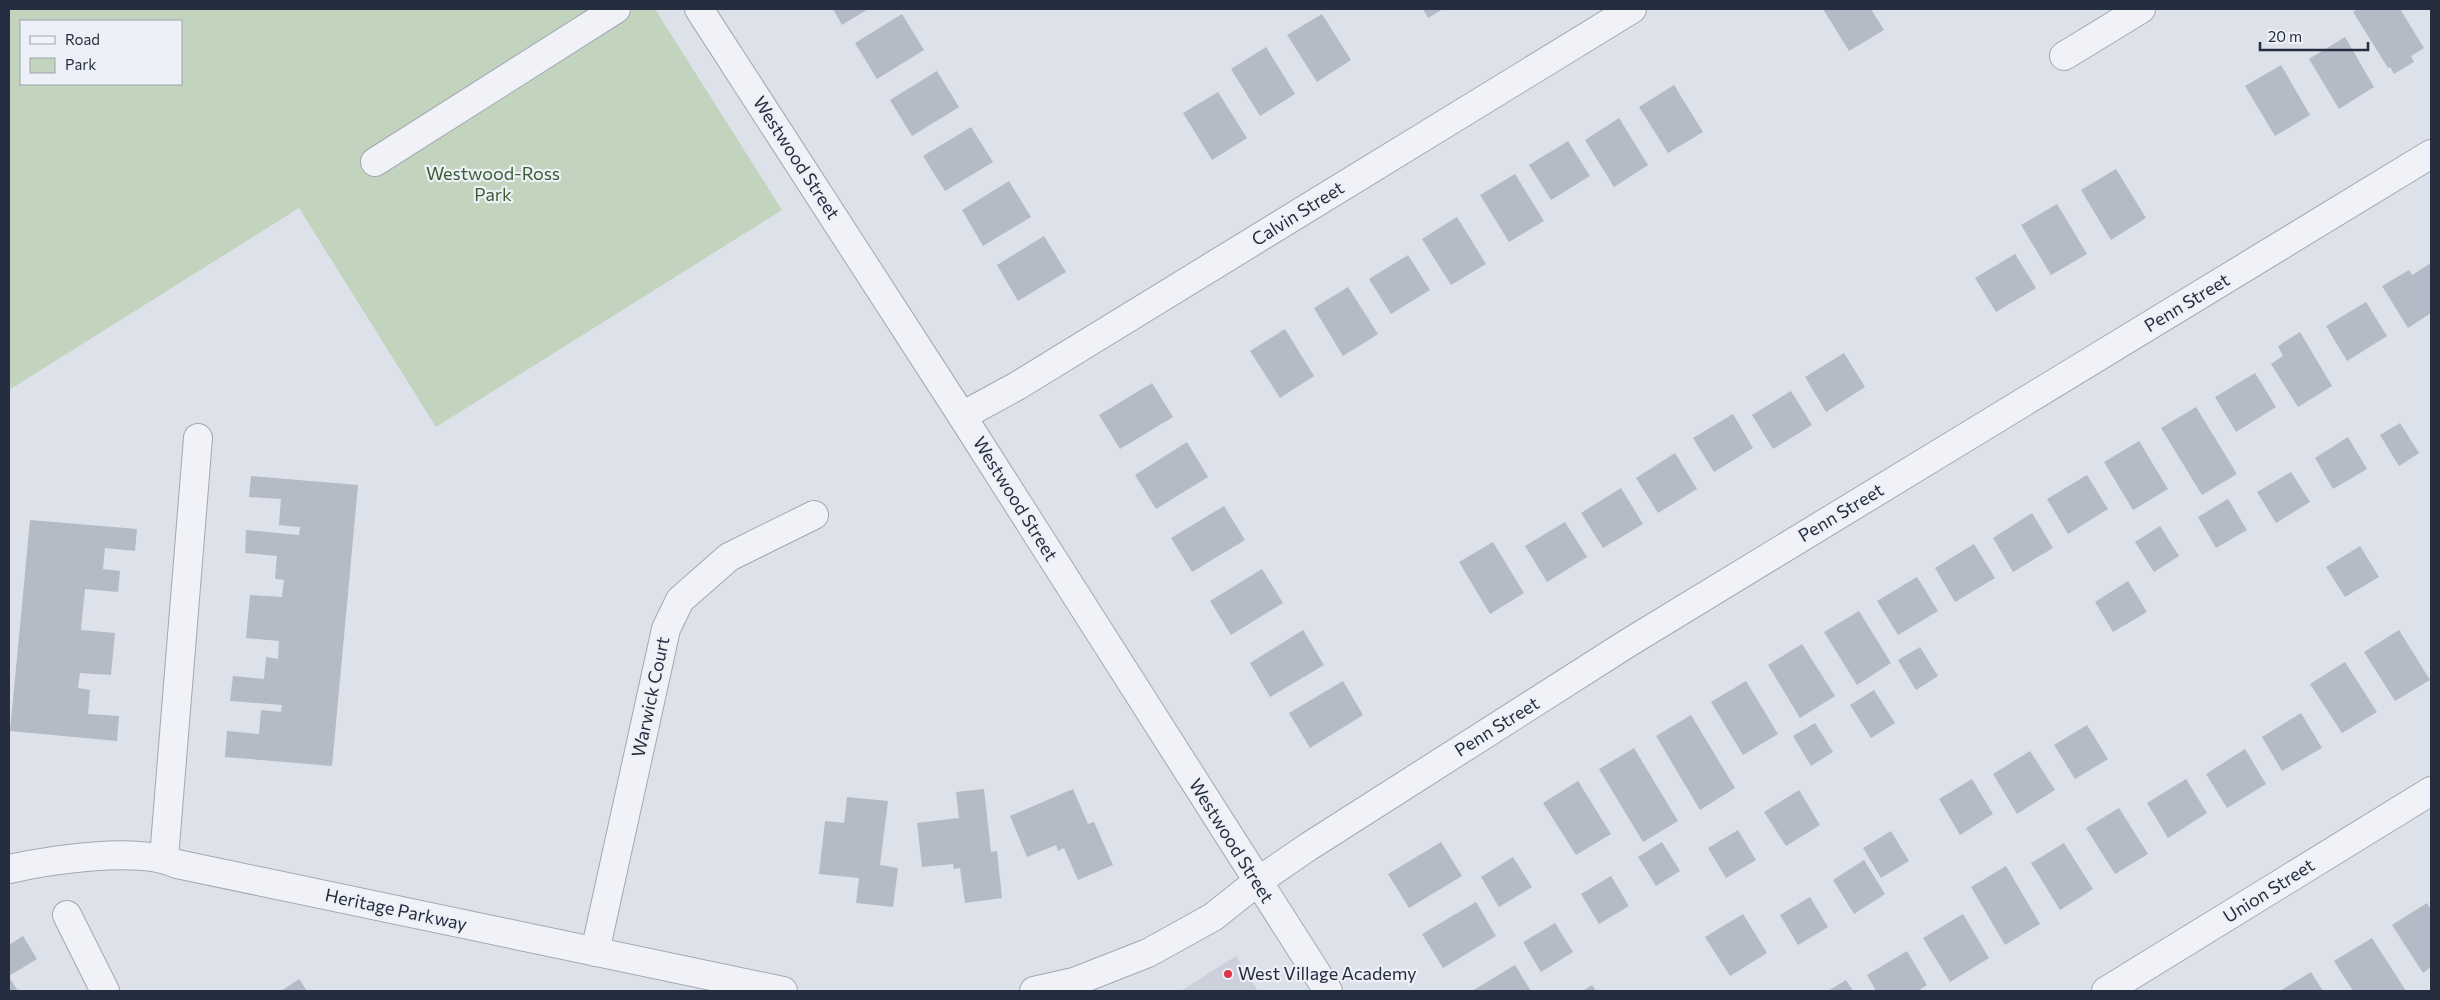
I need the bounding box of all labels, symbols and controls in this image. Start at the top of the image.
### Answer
legend [20,20,182,85]
scale bar [2260,20,2368,52]
text: 20 m [2268,27,2302,45]
text: Road [65,30,100,48]
text: Park [65,55,96,73]
street label: Westwood Street [749,92,845,223]
park label: Westwood-Ross Park [426,162,560,205]
street label: Calvin Street [1247,176,1348,250]
street label: Penn Street [2140,268,2233,336]
street label: Westwood Street [969,432,1063,565]
street label: Penn Street [1794,478,1887,546]
street label: Warwick Court [626,634,674,759]
street label: Penn Street [1450,692,1543,761]
street label: Westwood Street [1185,774,1279,907]
street label: Union Street [2219,853,2318,927]
street label: Heritage Parkway [323,883,469,935]
place label: West Village Academy [1238,962,1417,984]
marker: West Village Academy [1222,968,1234,980]

